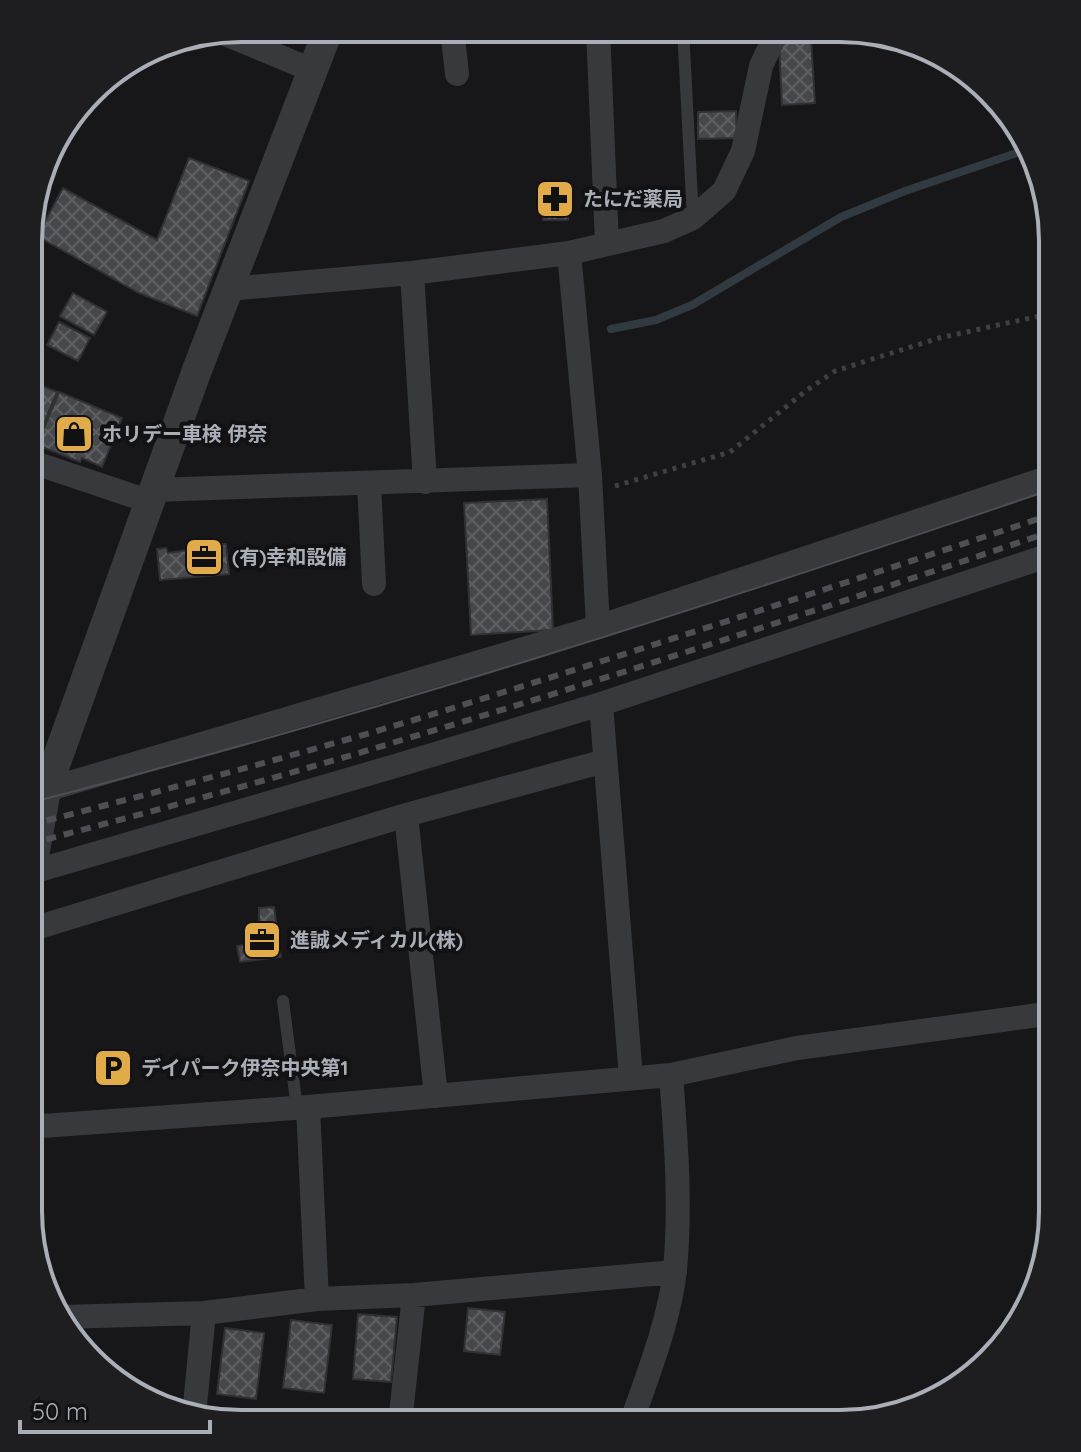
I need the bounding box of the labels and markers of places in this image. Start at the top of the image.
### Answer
pharmacy icon: たにだ薬局 [534,178,576,220]
place label: たにだ薬局 [583,186,683,211]
shop icon: ホリデー車検 伊奈 [53,413,95,455]
place label: ホリデー車検 伊奈 [102,421,268,446]
office icon: (有)幸和設備 [183,536,225,578]
place label: (有)幸和設備 [232,544,346,569]
office icon: 進誠メディカル(株) [241,919,283,961]
place label: 進誠メディカル(株) [290,927,463,952]
parking icon: デイパーク伊奈中央第1 [92,1047,134,1089]
place label: デイパーク伊奈中央第1 [141,1055,348,1080]

